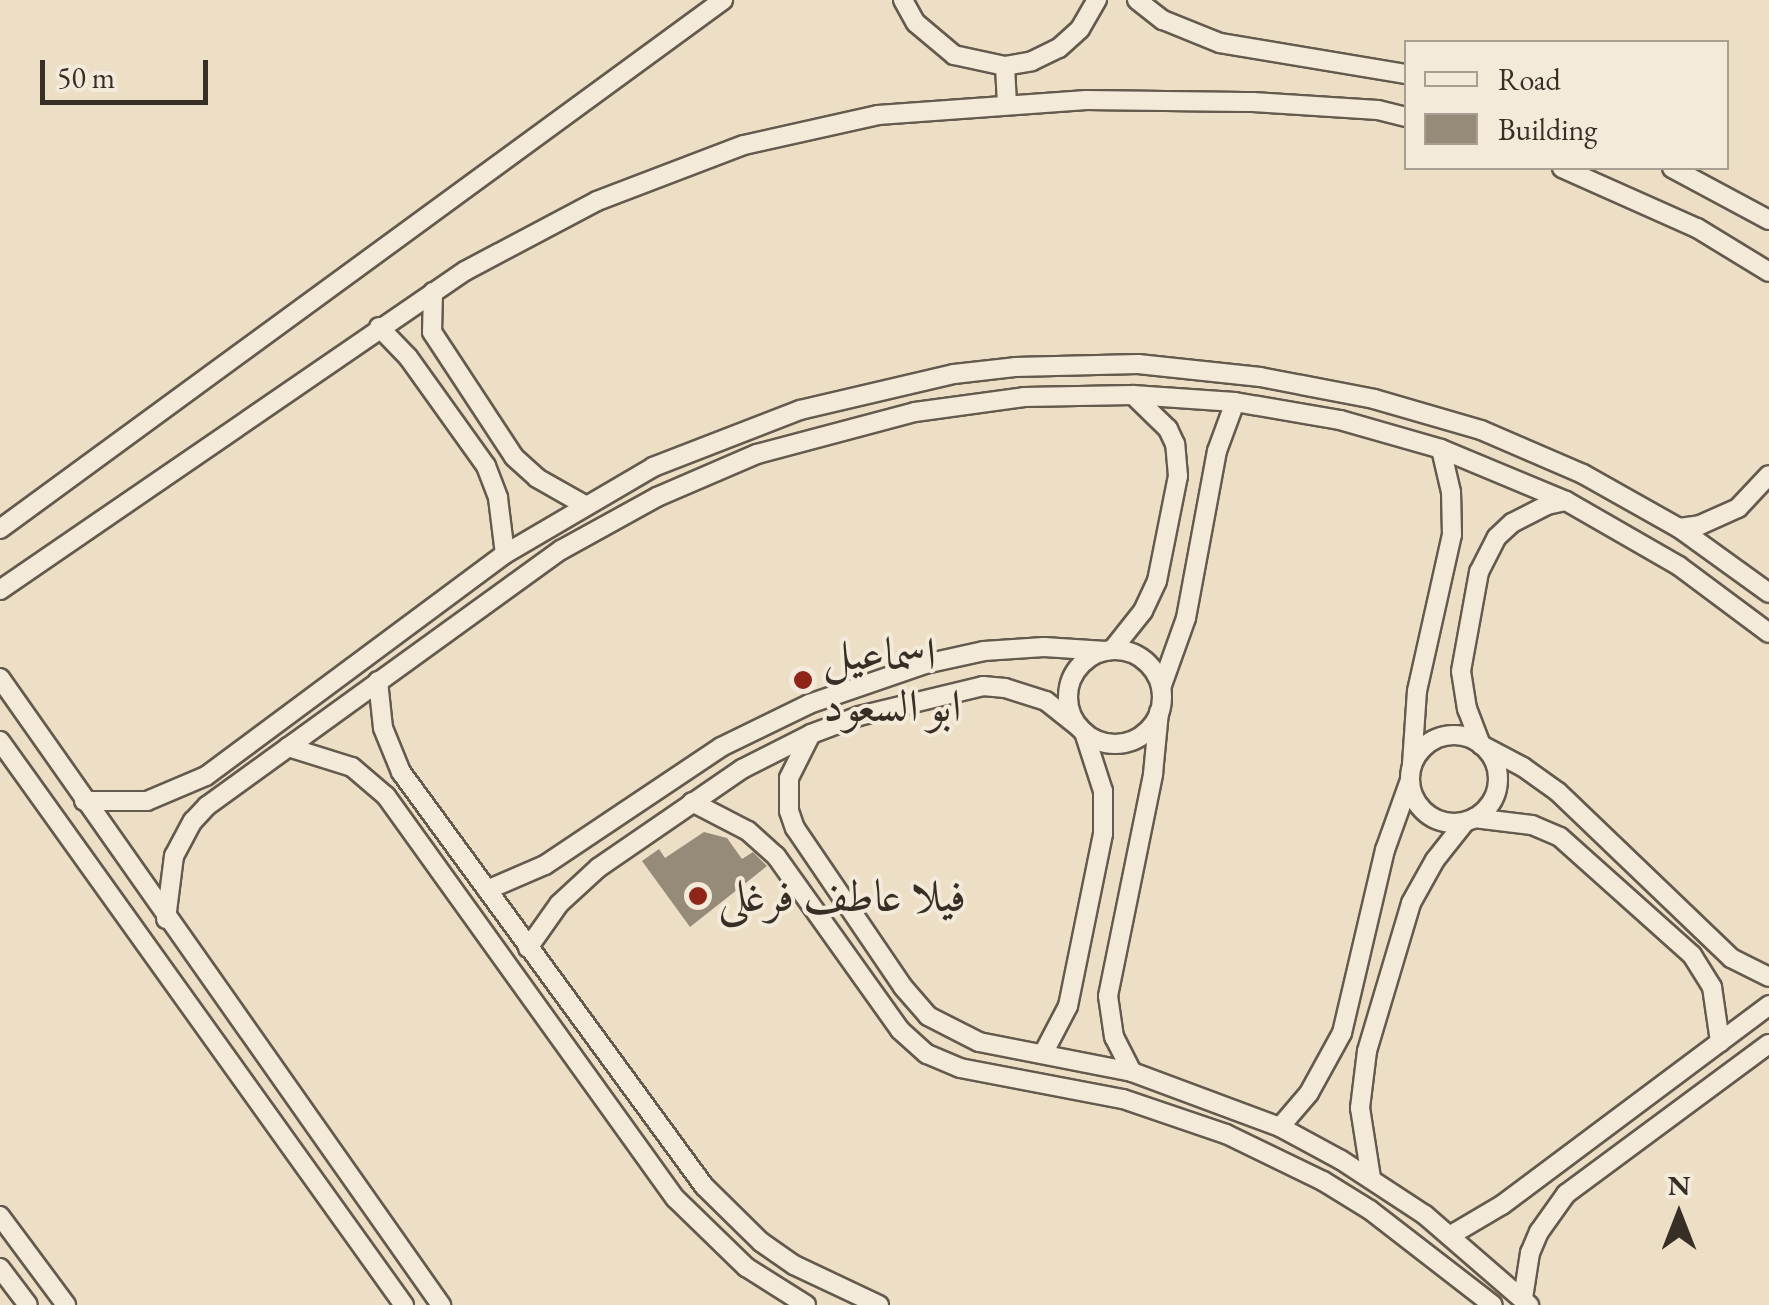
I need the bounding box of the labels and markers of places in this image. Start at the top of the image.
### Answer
place label: اسماعيل ابو السعود [823,627,961,733]
marker: اسماعيل ابو السعود [792,669,814,691]
place label: فيلا عاطف فرغلى [718,869,966,923]
marker: فيلا عاطف فرغلى [687,885,709,907]

